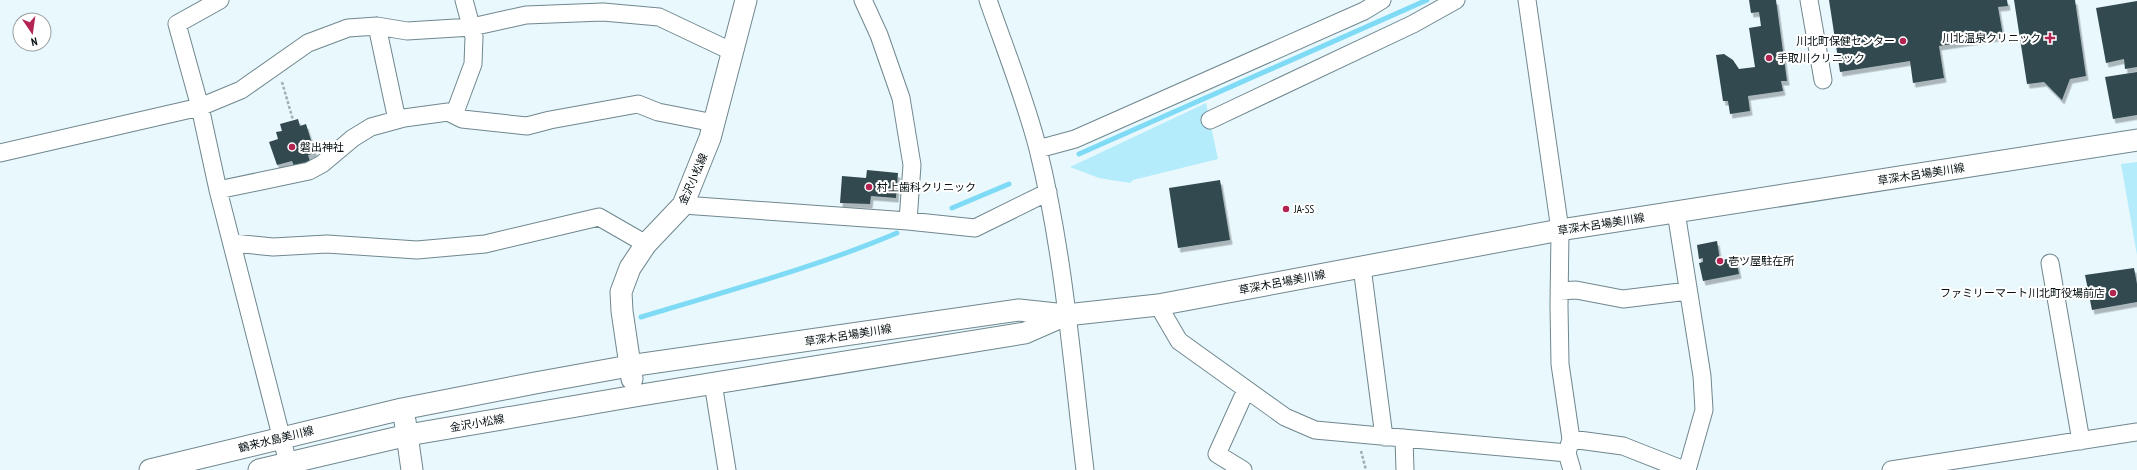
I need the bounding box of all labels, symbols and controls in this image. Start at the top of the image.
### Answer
north arrow [12,12,52,52]
place label: 川北温泉クリニック [1942,31,2041,45]
marker: 川北温泉クリニック [2044,32,2056,44]
text: N [30,34,39,49]
place label: 川北町保健センター [1796,34,1895,48]
marker: 川北町保健センター [1898,36,1908,46]
place label: 手取川クリニック [1777,51,1865,65]
marker: 手取川クリニック [1764,53,1774,63]
place label: 磐出神社 [300,140,344,154]
marker: 磐出神社 [287,142,297,152]
street label: 金沢小松線 [675,151,711,207]
street label: 草深木呂場美川線 [1876,160,1966,188]
place label: 村上歯科クリニック [877,180,976,194]
marker: 村上歯科クリニック [864,182,874,192]
place label: JA-SS [1293,202,1314,216]
marker: JA-SS [1281,204,1291,214]
street label: 草深木呂場美川線 [1556,210,1646,238]
place label: 壱ツ屋駐在所 [1728,254,1795,268]
marker: 壱ツ屋駐在所 [1715,256,1725,266]
street label: 草深木呂場美川線 [1237,267,1327,297]
place label: ファミリーマート川北町役場前店 [1940,286,2105,300]
marker: ファミリーマート川北町役場前店 [2108,288,2118,298]
street label: 草深木呂場美川線 [803,321,893,349]
street label: 金沢小松線 [449,411,505,435]
street label: 鶴来水島美川線 [237,423,315,455]

